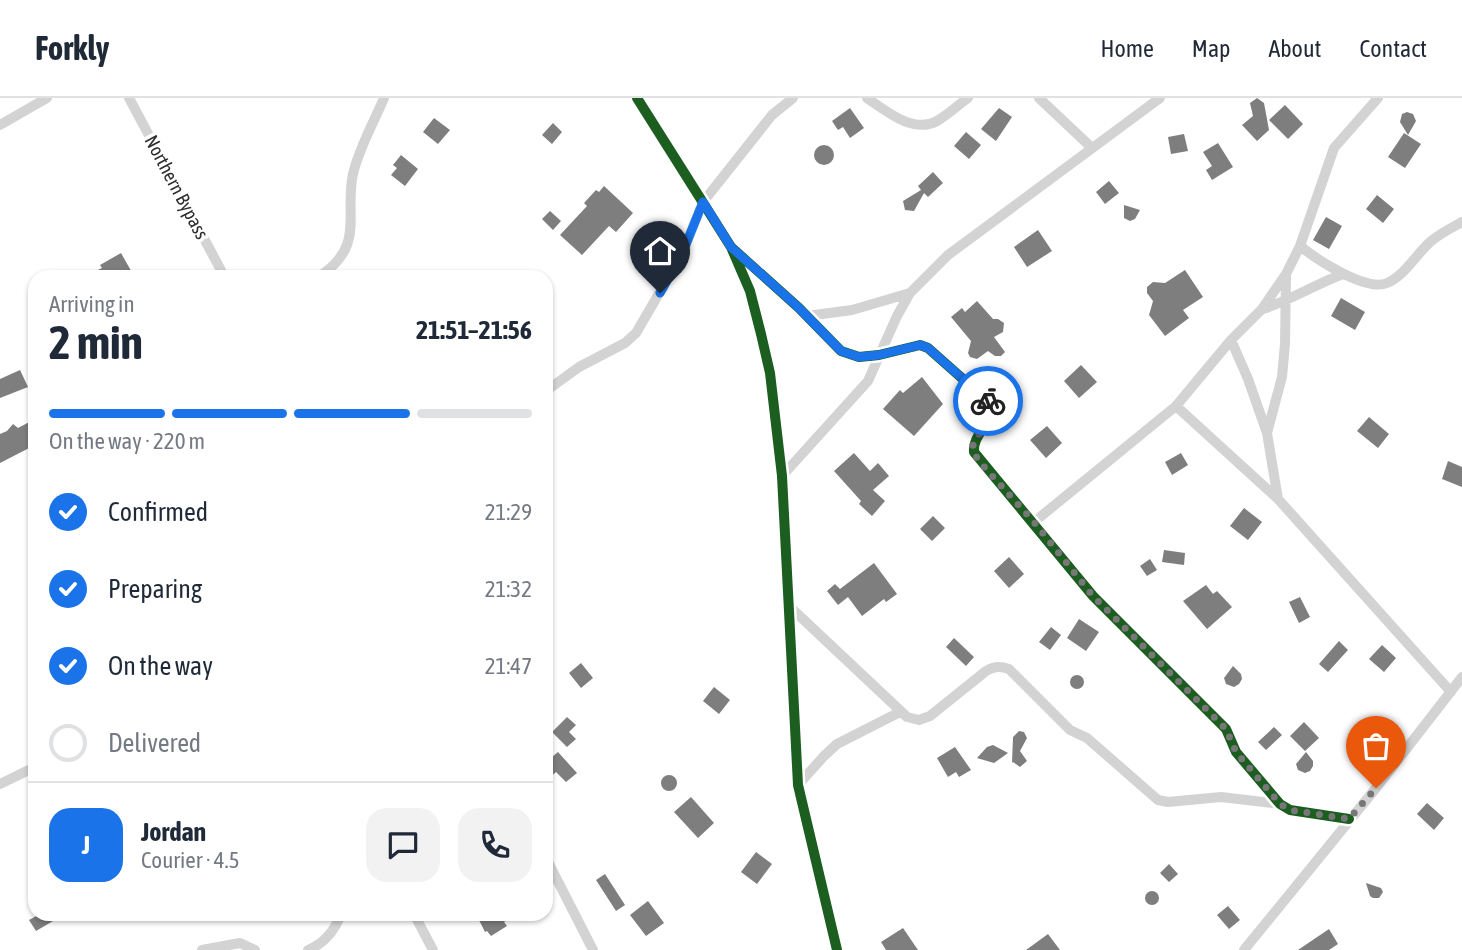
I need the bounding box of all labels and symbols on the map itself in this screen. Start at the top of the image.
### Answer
street label: Northern Bypass [140,131,214,243]
pin [630,221,690,293]
courier [953,366,1023,436]
pin [1346,716,1406,788]

